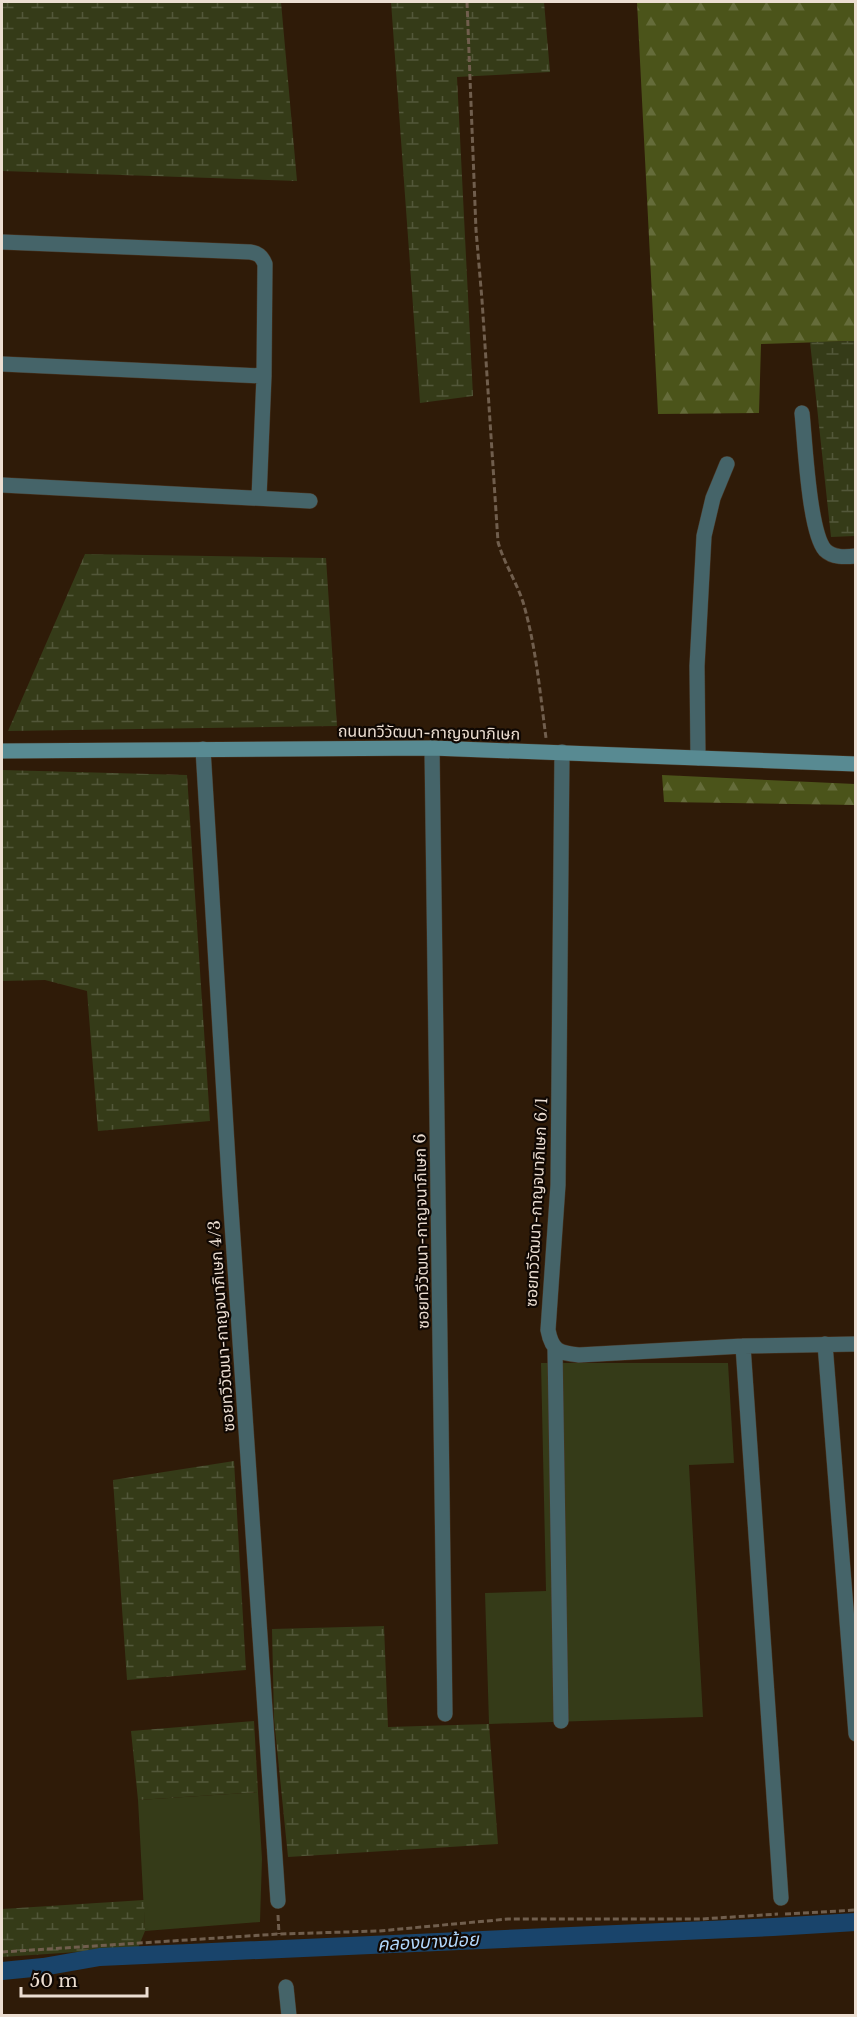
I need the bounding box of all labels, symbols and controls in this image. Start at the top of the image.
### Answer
street label: ถนนทวีวัฒนา-กาญจนาภิเษก [338,720,520,744]
street label: ซอยทวีวัฒนา-กาญจนาภิเษก 6/1 [521,1097,551,1307]
street label: ซอยทวีวัฒนา-กาญจนาภิเษก 6 [409,1133,433,1329]
street label: ซอยทวีวัฒนา-กาญจนาภิเษก 4/3 [204,1220,238,1432]
water label: คลองบางน้อย [377,1928,480,1956]
scale bar [21,1960,147,1998]
text: 50 m [30,1970,78,1992]

